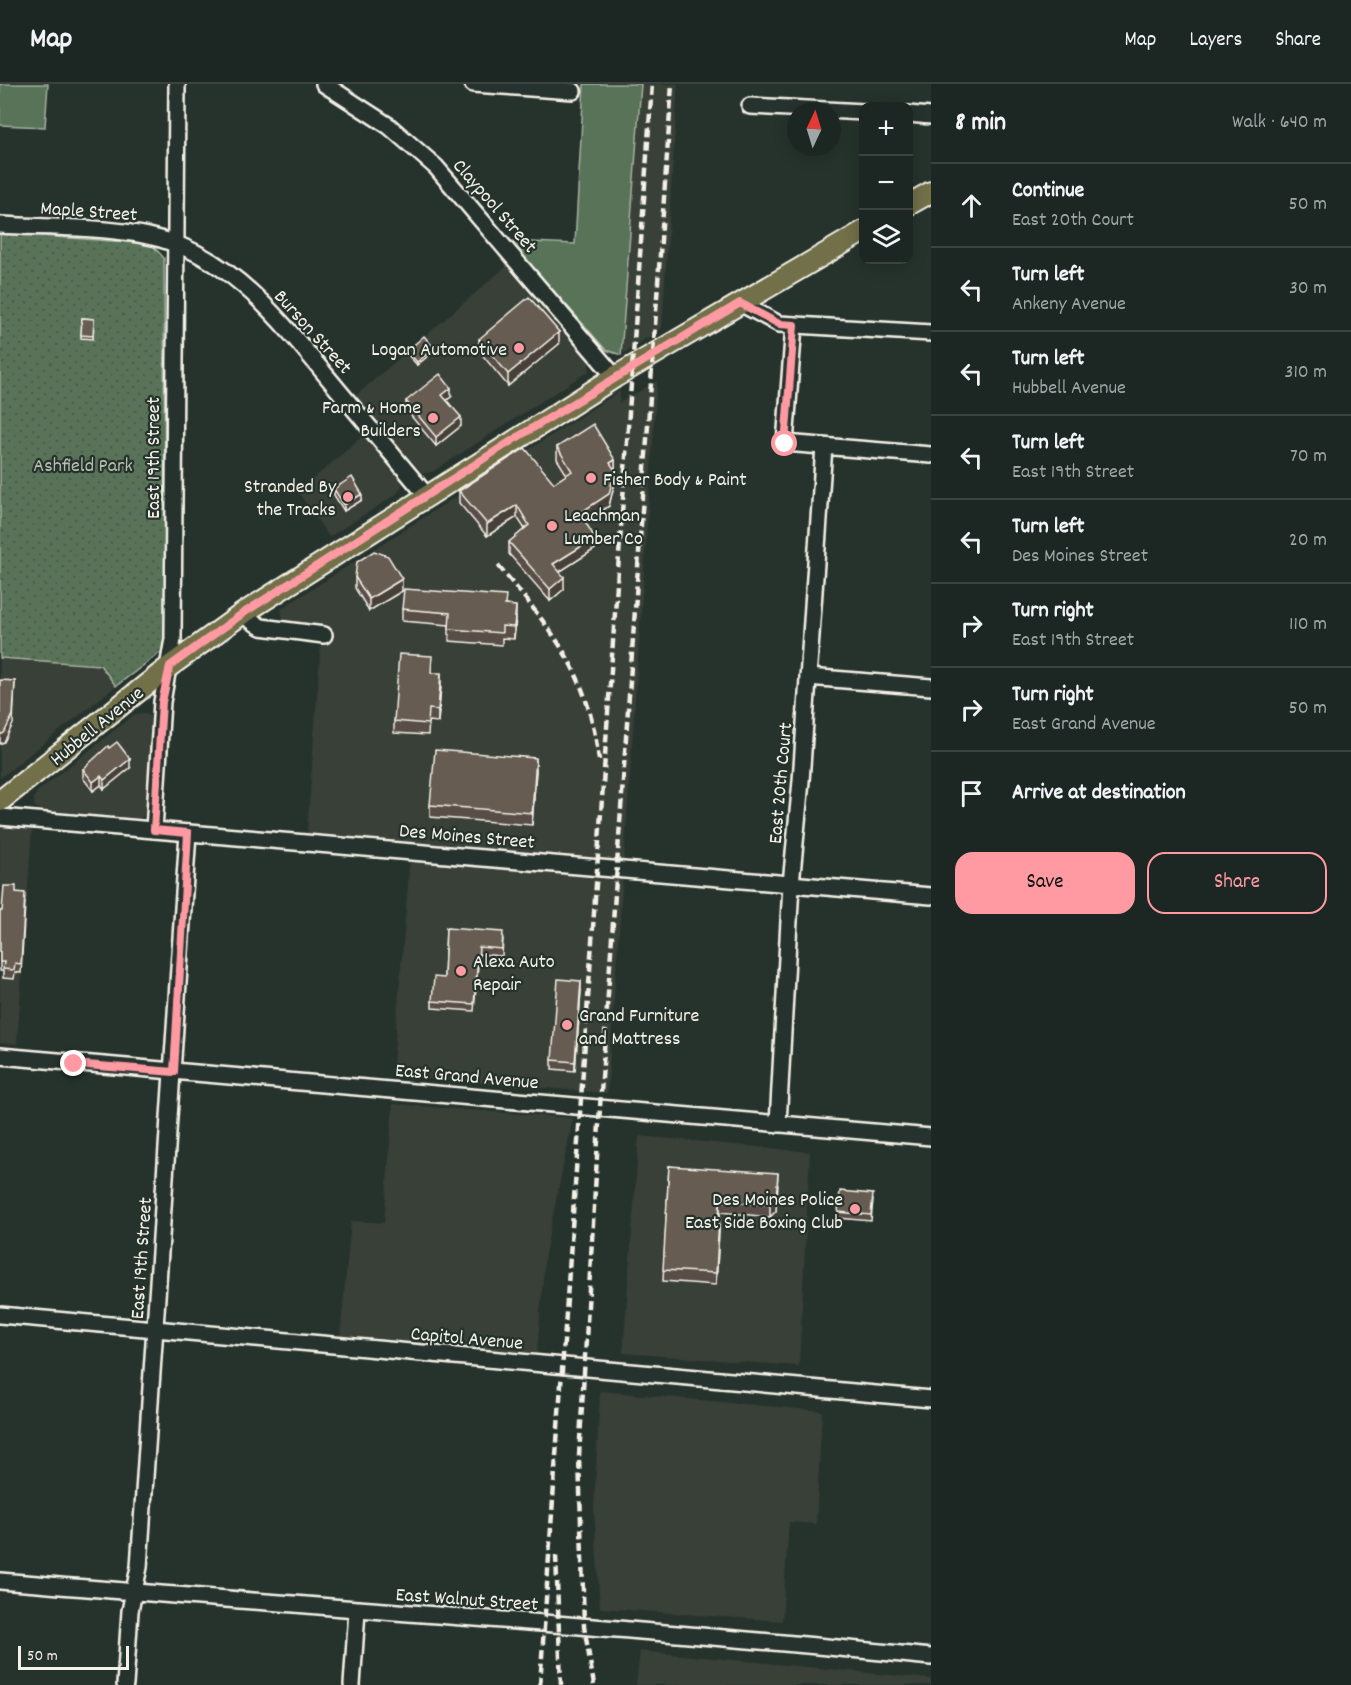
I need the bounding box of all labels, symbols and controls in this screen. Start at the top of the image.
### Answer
text: Map [30,21,72,61]
text: Map [1125,26,1156,56]
text: Layers [1189,26,1242,56]
text: Share [1275,26,1321,56]
north arrow [787,102,841,156]
map controls [859,102,913,264]
button: + [859,102,913,156]
text: 8 min [955,105,1006,142]
text: Walk · 640 m [1232,109,1327,137]
street label: Claypool Street [445,154,543,260]
button: − [859,156,913,210]
text: Continue [1012,176,1084,207]
icon: ahead [955,189,988,222]
text: 50 m [1289,191,1327,219]
street label: Maple Street [39,196,138,230]
text: East 20th Court [1012,207,1134,235]
button: layers [859,210,913,264]
text: Turn left [1012,260,1084,291]
icon: left [955,273,988,306]
text: 30 m [1289,275,1327,303]
street label: Burson Street [266,285,357,381]
text: Ankeny Avenue [1012,291,1126,319]
place label: Logan Automotive [371,337,507,365]
marker: Logan Automotive [512,341,526,355]
text: Turn left [1012,344,1084,375]
icon: left [955,357,988,390]
text: 310 m [1285,359,1327,387]
text: Hubbell Avenue [1012,375,1126,403]
place label: Farm & Home Builders [322,395,421,446]
street label: East 19th Street [141,397,169,519]
marker: Farm & Home Builders [426,411,440,425]
text: Turn left [1012,428,1084,459]
route start [771,430,797,456]
icon: left [955,441,988,474]
text: 70 m [1290,443,1327,471]
park label: Ashfield Park [33,453,133,481]
text: East 19th Street [1012,459,1134,487]
place label: Fisher Body & Paint [603,467,747,495]
marker: Fisher Body & Paint [584,471,598,485]
place label: Stranded By the Tracks [244,474,337,525]
marker: Stranded By the Tracks [341,490,355,504]
place label: Leachman Lumber Co [564,503,643,554]
text: Turn left [1012,512,1084,543]
marker: Leachman Lumber Co [545,519,559,533]
icon: left [955,525,988,558]
text: 20 m [1289,527,1327,555]
text: Des Moines Street [1012,543,1148,571]
text: Turn right [1012,596,1094,627]
icon: right [955,609,988,642]
text: 110 m [1289,611,1327,639]
text: East 19th Street [1012,627,1134,655]
text: Turn right [1012,680,1094,711]
street label: Hubbell Avenue [45,681,151,774]
icon: right [955,693,988,726]
text: 50 m [1289,695,1327,723]
text: East Grand Avenue [1012,711,1156,739]
street label: East 20th Court [763,721,801,845]
icon: arrive [955,777,988,810]
text: Arrive at destination [1012,778,1186,809]
street label: Des Moines Street [398,818,536,858]
button: Save [955,852,1135,914]
button: Share [1147,852,1327,914]
place label: Alexa Auto Repair [473,949,555,1000]
marker: Alexa Auto Repair [454,964,468,978]
place label: Grand Furniture and Mattress [579,1003,699,1054]
marker: Grand Furniture and Mattress [560,1018,574,1032]
route end [60,1050,86,1076]
street label: East Grand Avenue [394,1058,540,1098]
place label: Des Moines Police East Side Boxing Club [685,1187,843,1238]
street label: East 19th Street [125,1196,161,1320]
marker: Des Moines Police East Side Boxing Club [848,1202,862,1216]
street label: Capitol Avenue [409,1321,524,1359]
street label: East Walnut Street [395,1582,539,1620]
scale bar [18,1643,129,1670]
text: 50 m [27,1645,58,1668]

